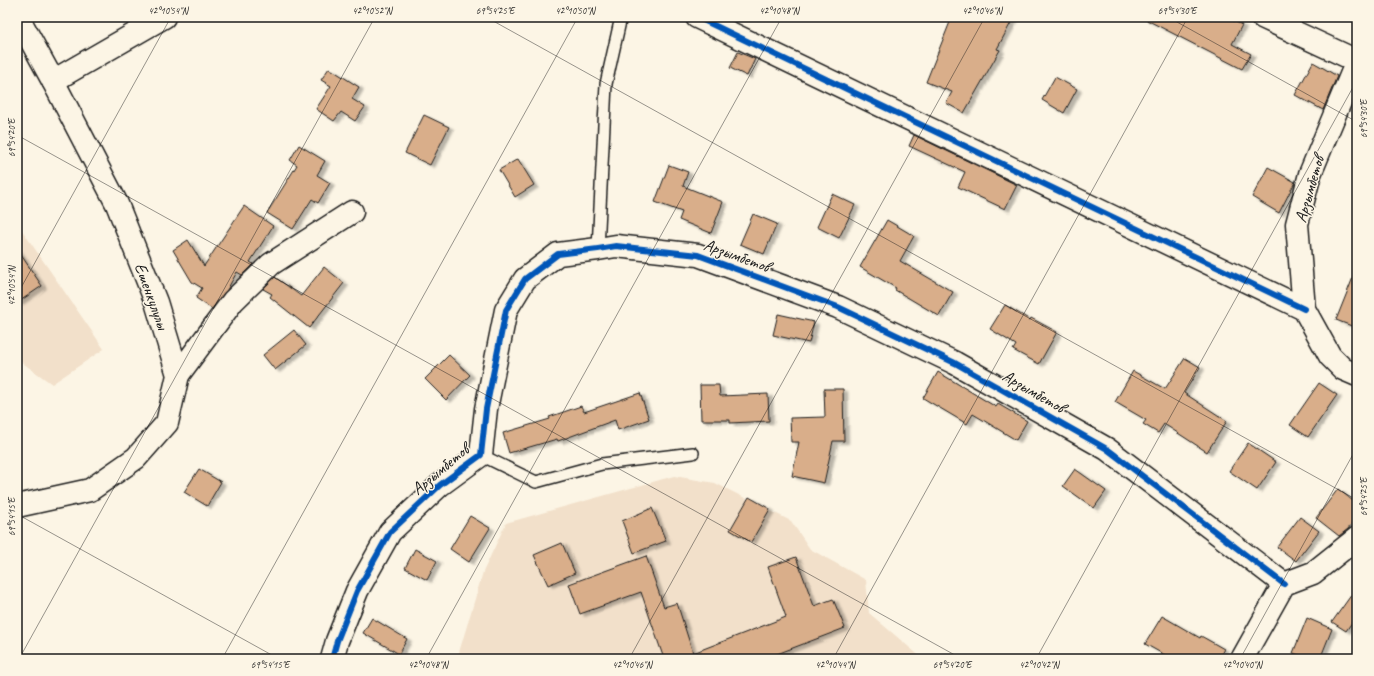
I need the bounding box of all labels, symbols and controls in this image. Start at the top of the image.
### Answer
text: 42°10'54"N [148,4,190,17]
text: 42°10'52"N [352,4,394,17]
text: 69°54'25"E [476,4,516,17]
text: 42°10'50"N [555,4,597,17]
text: 42°10'48"N [759,4,801,17]
text: 42°10'46"N [962,4,1004,17]
text: 69°54'30"E [1158,4,1198,17]
text: 69°54'30"E [1357,98,1370,138]
text: 69°54'20"E [5,117,18,157]
street label: Арзымбетов [1290,150,1331,225]
street label: Арзымбетов [701,234,776,279]
street label: Ешенкулулы [130,260,174,334]
text: 42°10'54"N [5,264,18,306]
street label: Арзымбетов [998,365,1072,420]
street label: Арзымбетов [407,437,477,500]
text: 69°54'25"E [1357,476,1370,516]
text: 69°54'15"E [5,496,18,536]
text: 69°54'15"E [251,658,291,671]
text: 42°10'48"N [408,658,450,671]
text: 42°10'46"N [612,658,654,671]
text: 42°10'44"N [815,658,857,671]
text: 69°54'20"E [933,658,973,671]
text: 42°10'42"N [1019,658,1061,671]
text: 42°10'40"N [1222,658,1264,671]

